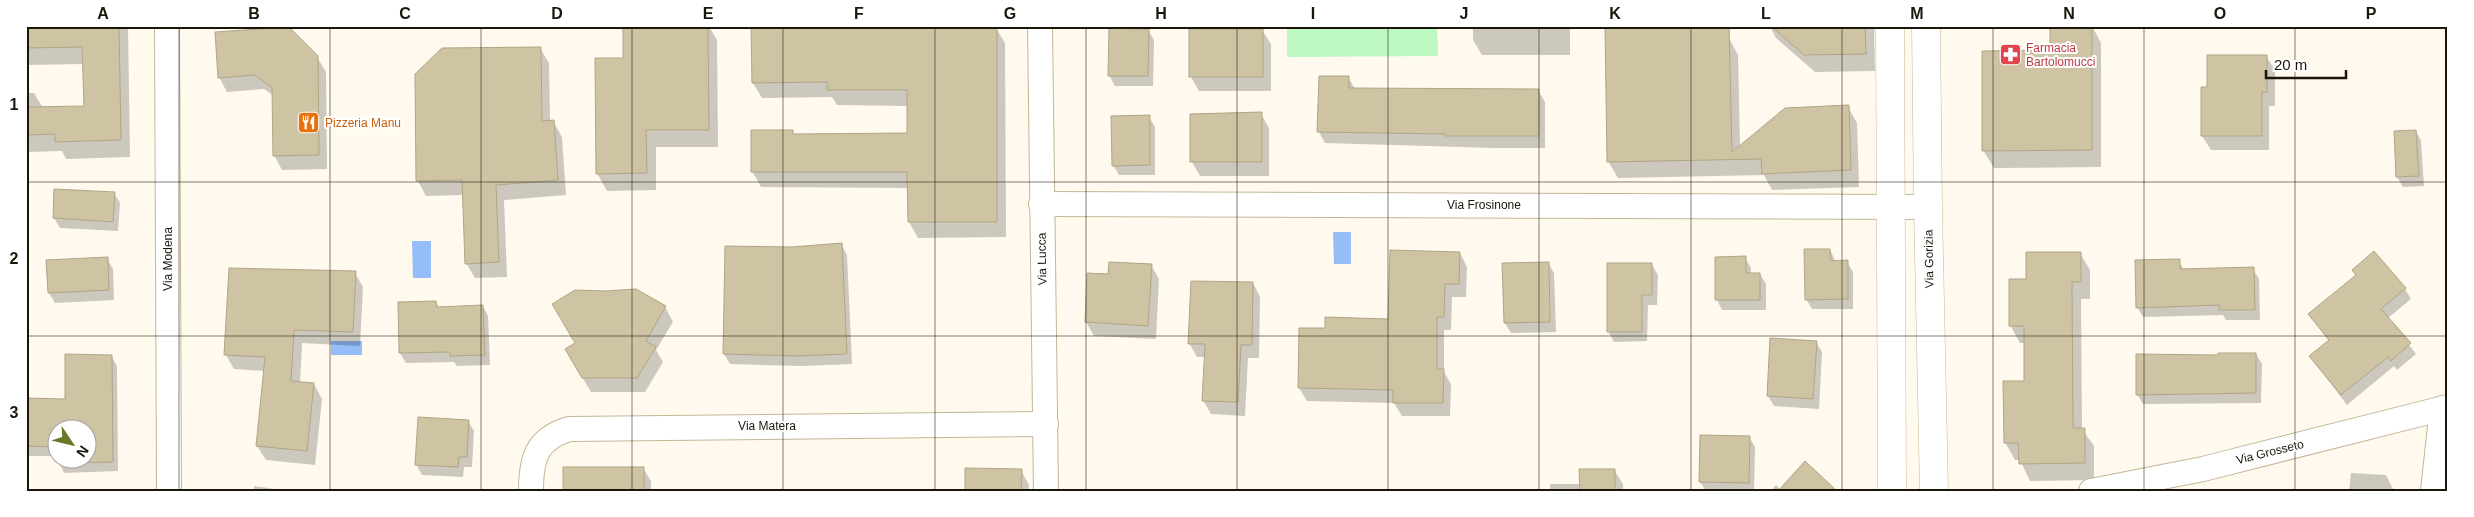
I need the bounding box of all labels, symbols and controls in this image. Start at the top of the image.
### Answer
text: A [97,5,109,22]
text: B [248,5,260,22]
text: C [399,5,411,22]
text: D [551,5,563,22]
text: E [703,5,714,22]
text: F [854,5,864,22]
text: G [1004,5,1016,22]
text: H [1155,5,1167,22]
text: I [1311,5,1315,22]
text: J [1460,5,1468,22]
text: K [1609,5,1621,22]
text: L [1761,5,1771,22]
text: M [1910,5,1924,22]
text: N [2063,5,2075,22]
text: O [2214,5,2226,22]
text: P [2366,5,2377,22]
place label: Farmacia Bartolomucci [2026,41,2095,69]
pharmacy icon: Farmacia Bartolomucci [1998,43,2022,67]
scale bar [2266,48,2346,80]
text: 20 m [2274,56,2307,73]
text: 1 [10,96,19,113]
restaurant icon: Pizzeria Manu [297,111,321,135]
place label: Pizzeria Manu [325,116,401,130]
street label: Via Frosinone [1447,198,1521,212]
street label: Via Modena [161,227,175,291]
street label: Via Gorizia [1921,229,1937,288]
street label: Via Lucca [1035,232,1049,285]
text: 2 [10,250,19,267]
text: 3 [10,404,19,421]
street label: Via Matera [738,419,796,433]
north arrow [48,420,98,470]
street label: Via Grosseto [2235,437,2306,467]
text: N [73,443,92,460]

